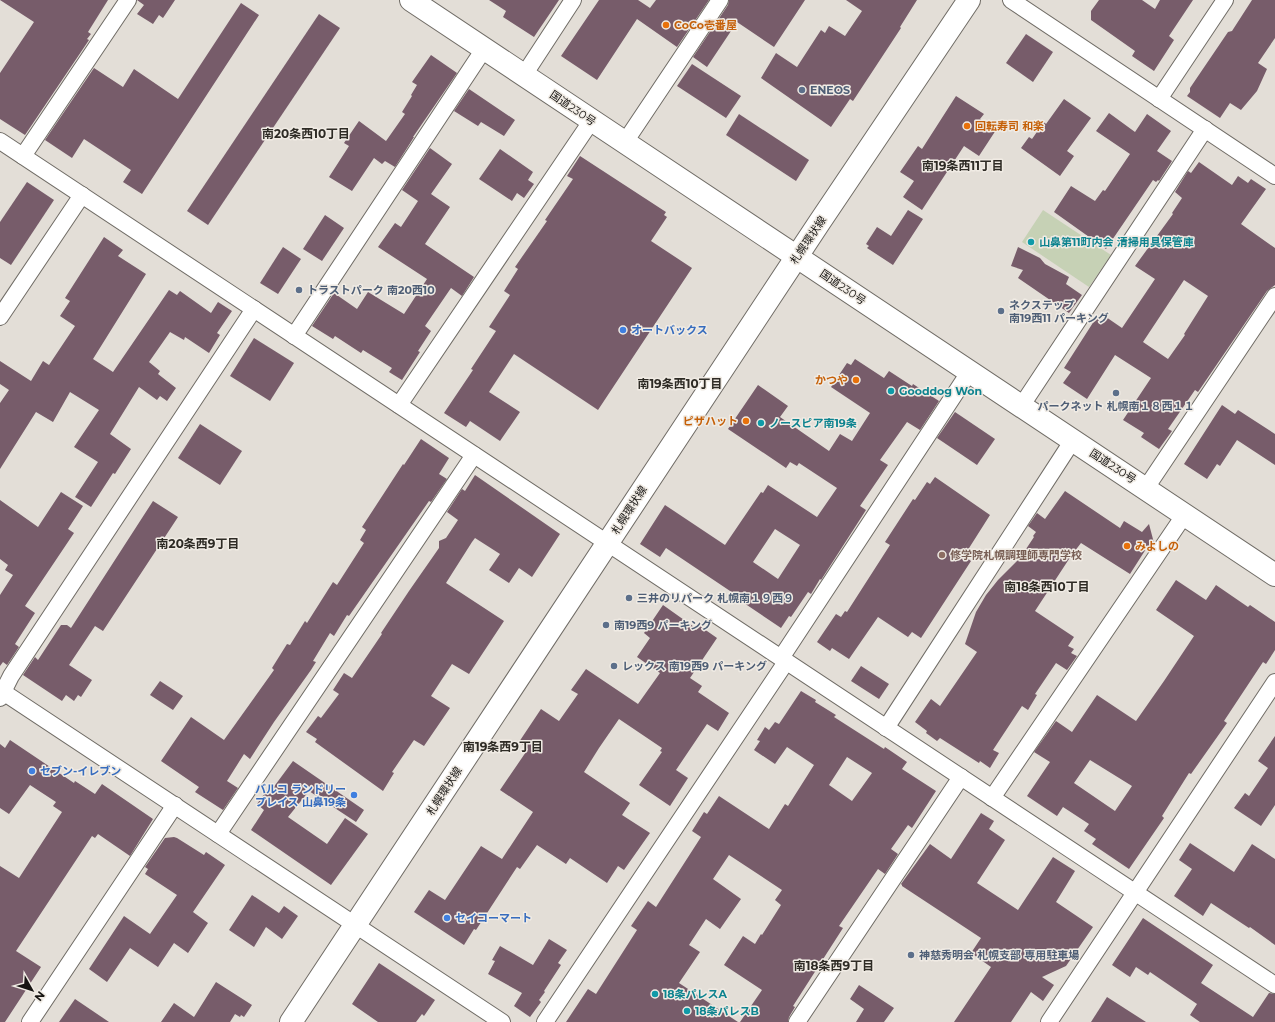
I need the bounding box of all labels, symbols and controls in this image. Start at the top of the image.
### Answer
place label: CoCo壱番屋 [674,18,737,32]
marker: CoCo壱番屋 [661,20,671,30]
place label: ENEOS [810,83,850,97]
marker: ENEOS [797,85,807,95]
street label: 国道230号 [547,87,599,129]
place label: 回転寿司 和楽 [975,119,1044,133]
marker: 回転寿司 和楽 [962,121,972,131]
district label: 南20条西10丁目 [262,126,350,141]
district label: 南19条西11丁目 [922,158,1004,173]
street label: 札幌環状線 [787,213,829,267]
place label: 山鼻第11町内会 清掃用具保管庫 [1039,235,1194,249]
marker: 山鼻第11町内会 清掃用具保管庫 [1026,237,1036,247]
street label: 国道230号 [817,266,869,308]
place label: トラストパーク 南20西10 [307,283,435,297]
marker: トラストパーク 南20西10 [294,285,304,295]
place label: ネクステップ 南19西11 パーキング [1009,298,1109,325]
marker: ネクステップ 南19西11 パーキング [996,306,1006,316]
place label: オートバックス [631,323,708,337]
marker: オートバックス [618,325,628,335]
place label: かつや [815,373,848,387]
marker: かつや [851,375,861,385]
district label: 南19条西10丁目 [637,376,723,391]
place label: Gooddog Won [899,384,982,398]
marker: Gooddog Won [886,386,896,396]
marker: パークネット 札幌南１８西１１ [1111,388,1121,398]
place label: パークネット 札幌南１８西１１ [1037,399,1195,413]
place label: ピザハット [683,414,738,428]
marker: ピザハット [741,416,751,426]
place label: ノースピア南19条 [769,416,857,430]
marker: ノースピア南19条 [756,418,766,428]
street label: 国道230号 [1087,446,1139,486]
street label: 札幌環状線 [608,483,650,537]
district label: 南20条西9丁目 [157,536,239,551]
place label: みよしの [1135,539,1179,553]
marker: みよしの [1122,541,1132,551]
place label: 修学院札幌調理師専門学校 [950,548,1082,562]
marker: 修学院札幌調理師専門学校 [937,550,947,560]
district label: 南18条西10丁目 [1004,579,1090,594]
place label: 三井のリパーク 札幌南１９西９ [637,591,794,605]
marker: 三井のリパーク 札幌南１９西９ [624,593,634,603]
place label: 南19西9 パーキング [614,618,712,632]
marker: 南19西9 パーキング [601,620,611,630]
place label: レックス 南19西9 パーキング [622,659,767,673]
marker: レックス 南19西9 パーキング [609,661,619,671]
district label: 南19条西9丁目 [463,739,543,754]
place label: セブン-イレブン [40,764,121,778]
street label: 札幌環状線 [423,764,465,818]
marker: セブン-イレブン [27,766,37,776]
place label: バルコ ランドリー プレイス 山鼻19条 [255,782,346,809]
marker: バルコ ランドリー プレイス 山鼻19条 [349,790,359,800]
place label: セイコーマート [455,911,532,925]
marker: セイコーマート [442,913,452,923]
place label: 神慈秀明会 札幌支部 専用駐車場 [919,948,1079,962]
marker: 神慈秀明会 札幌支部 専用駐車場 [906,950,916,960]
district label: 南18条西9丁目 [794,958,874,973]
north arrow [12,970,52,1010]
place label: 18条パレスA [663,987,728,1001]
text: N [32,988,48,1004]
marker: 18条パレスA [650,989,660,999]
place label: 18条パレスB [695,1004,759,1018]
marker: 18条パレスB [682,1006,692,1016]

